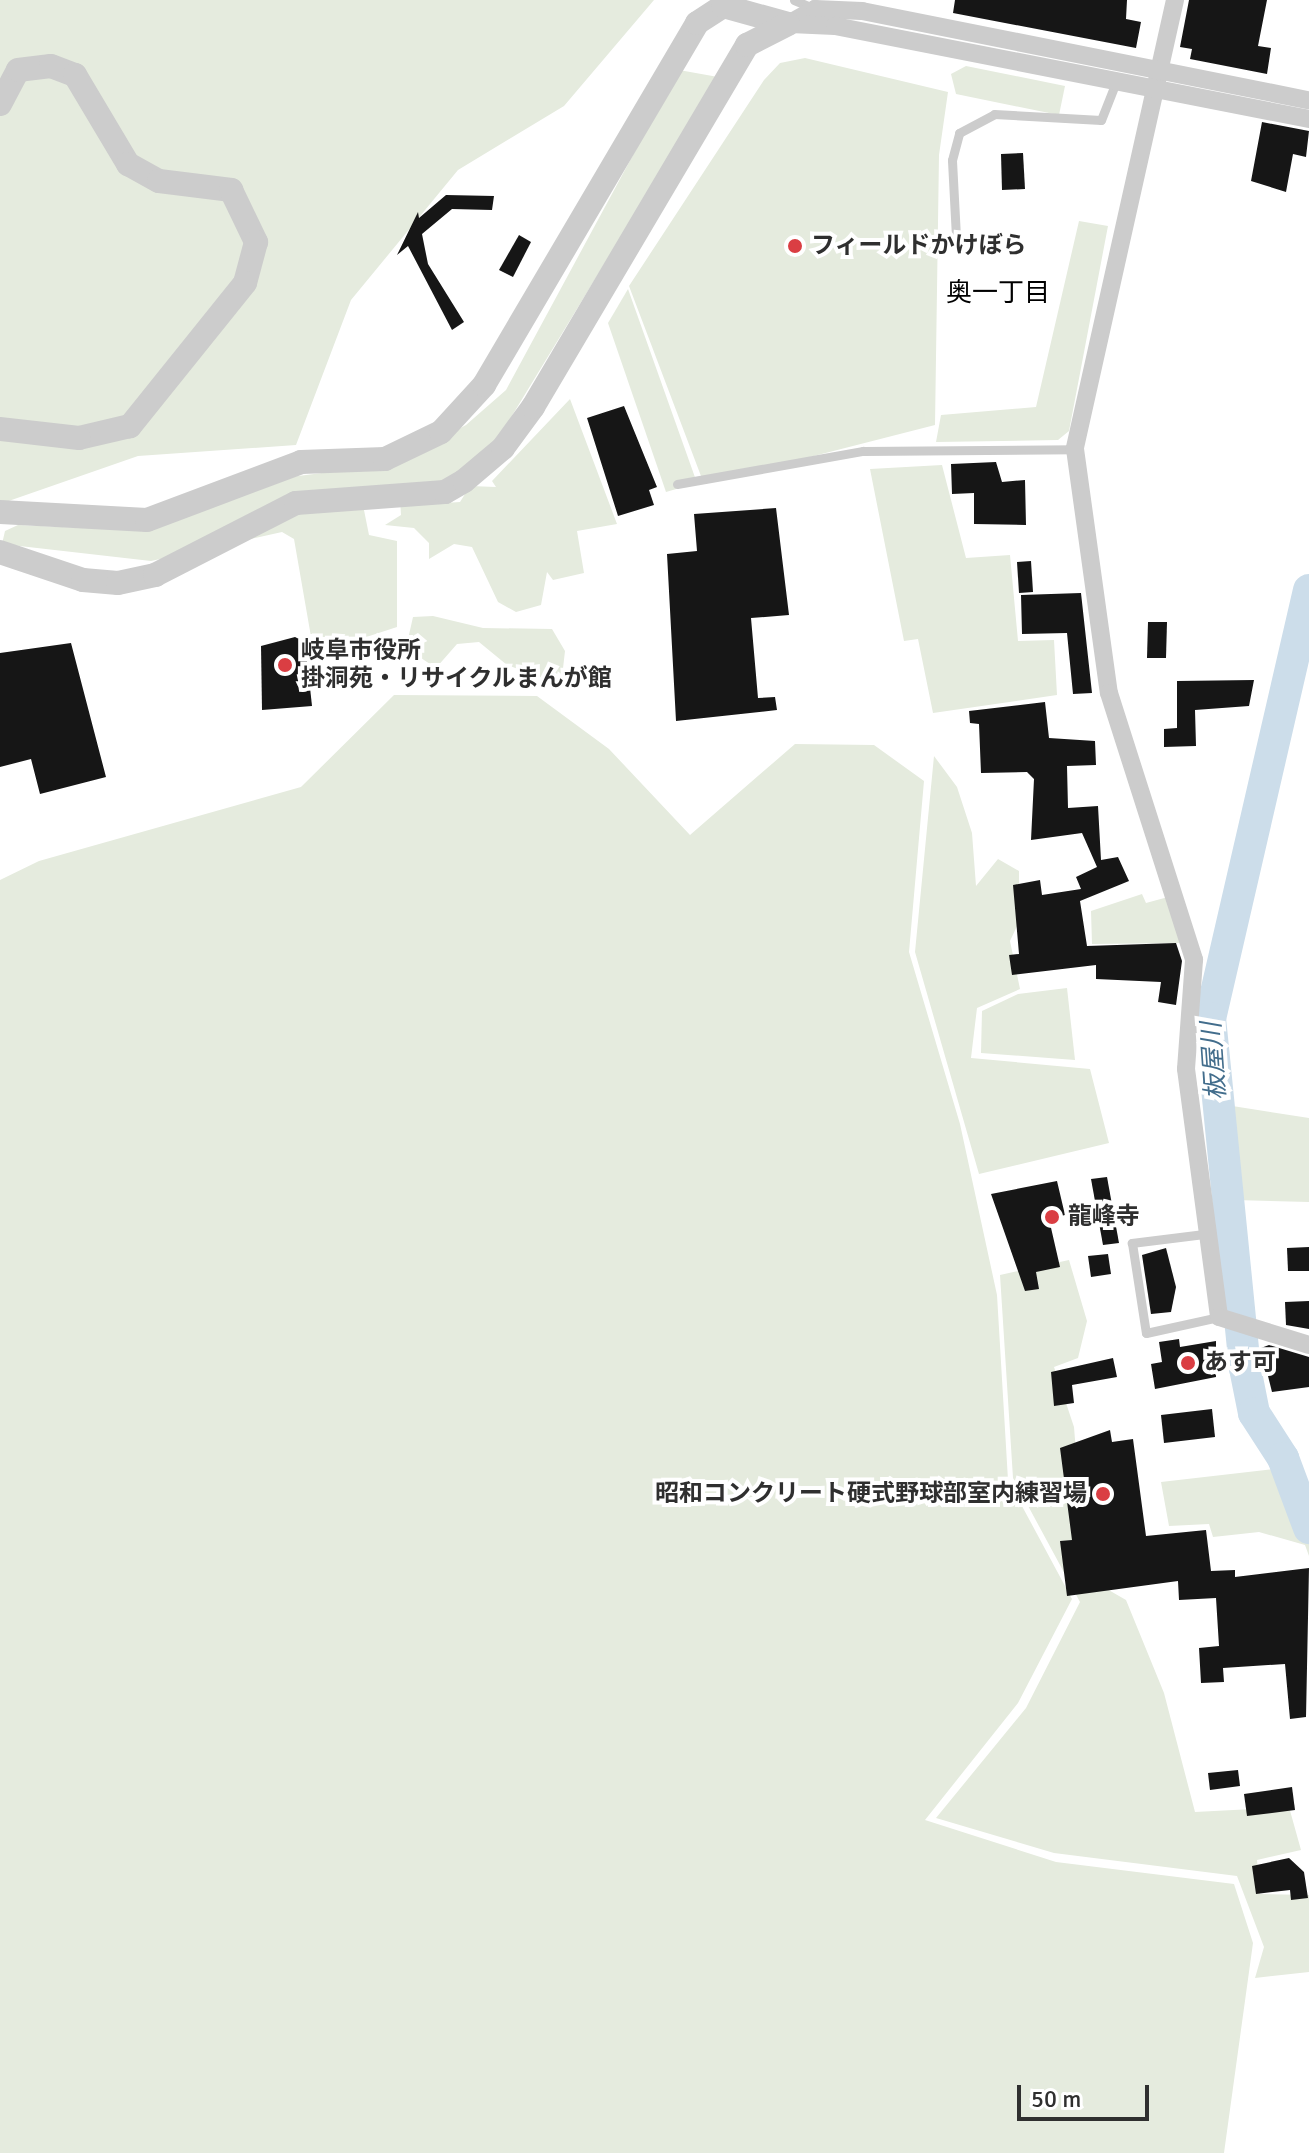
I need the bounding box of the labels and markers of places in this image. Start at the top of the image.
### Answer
place label: フィールドかけぼら [811,232,1027,260]
marker: フィールドかけぼら [786,237,804,255]
place label: 岐阜市役所 掛洞苑・リサイクルまんが館 [301,637,613,693]
marker: 岐阜市役所 掛洞苑・リサイクルまんが館 [276,656,294,674]
place label: 龍峰寺 [1068,1203,1140,1231]
marker: 龍峰寺 [1043,1208,1061,1226]
place label: あす可 [1204,1349,1276,1377]
marker: あす可 [1179,1354,1197,1372]
place label: 昭和コンクリート硬式野球部室内練習場 [655,1480,1087,1508]
marker: 昭和コンクリート硬式野球部室内練習場 [1094,1485,1112,1503]

